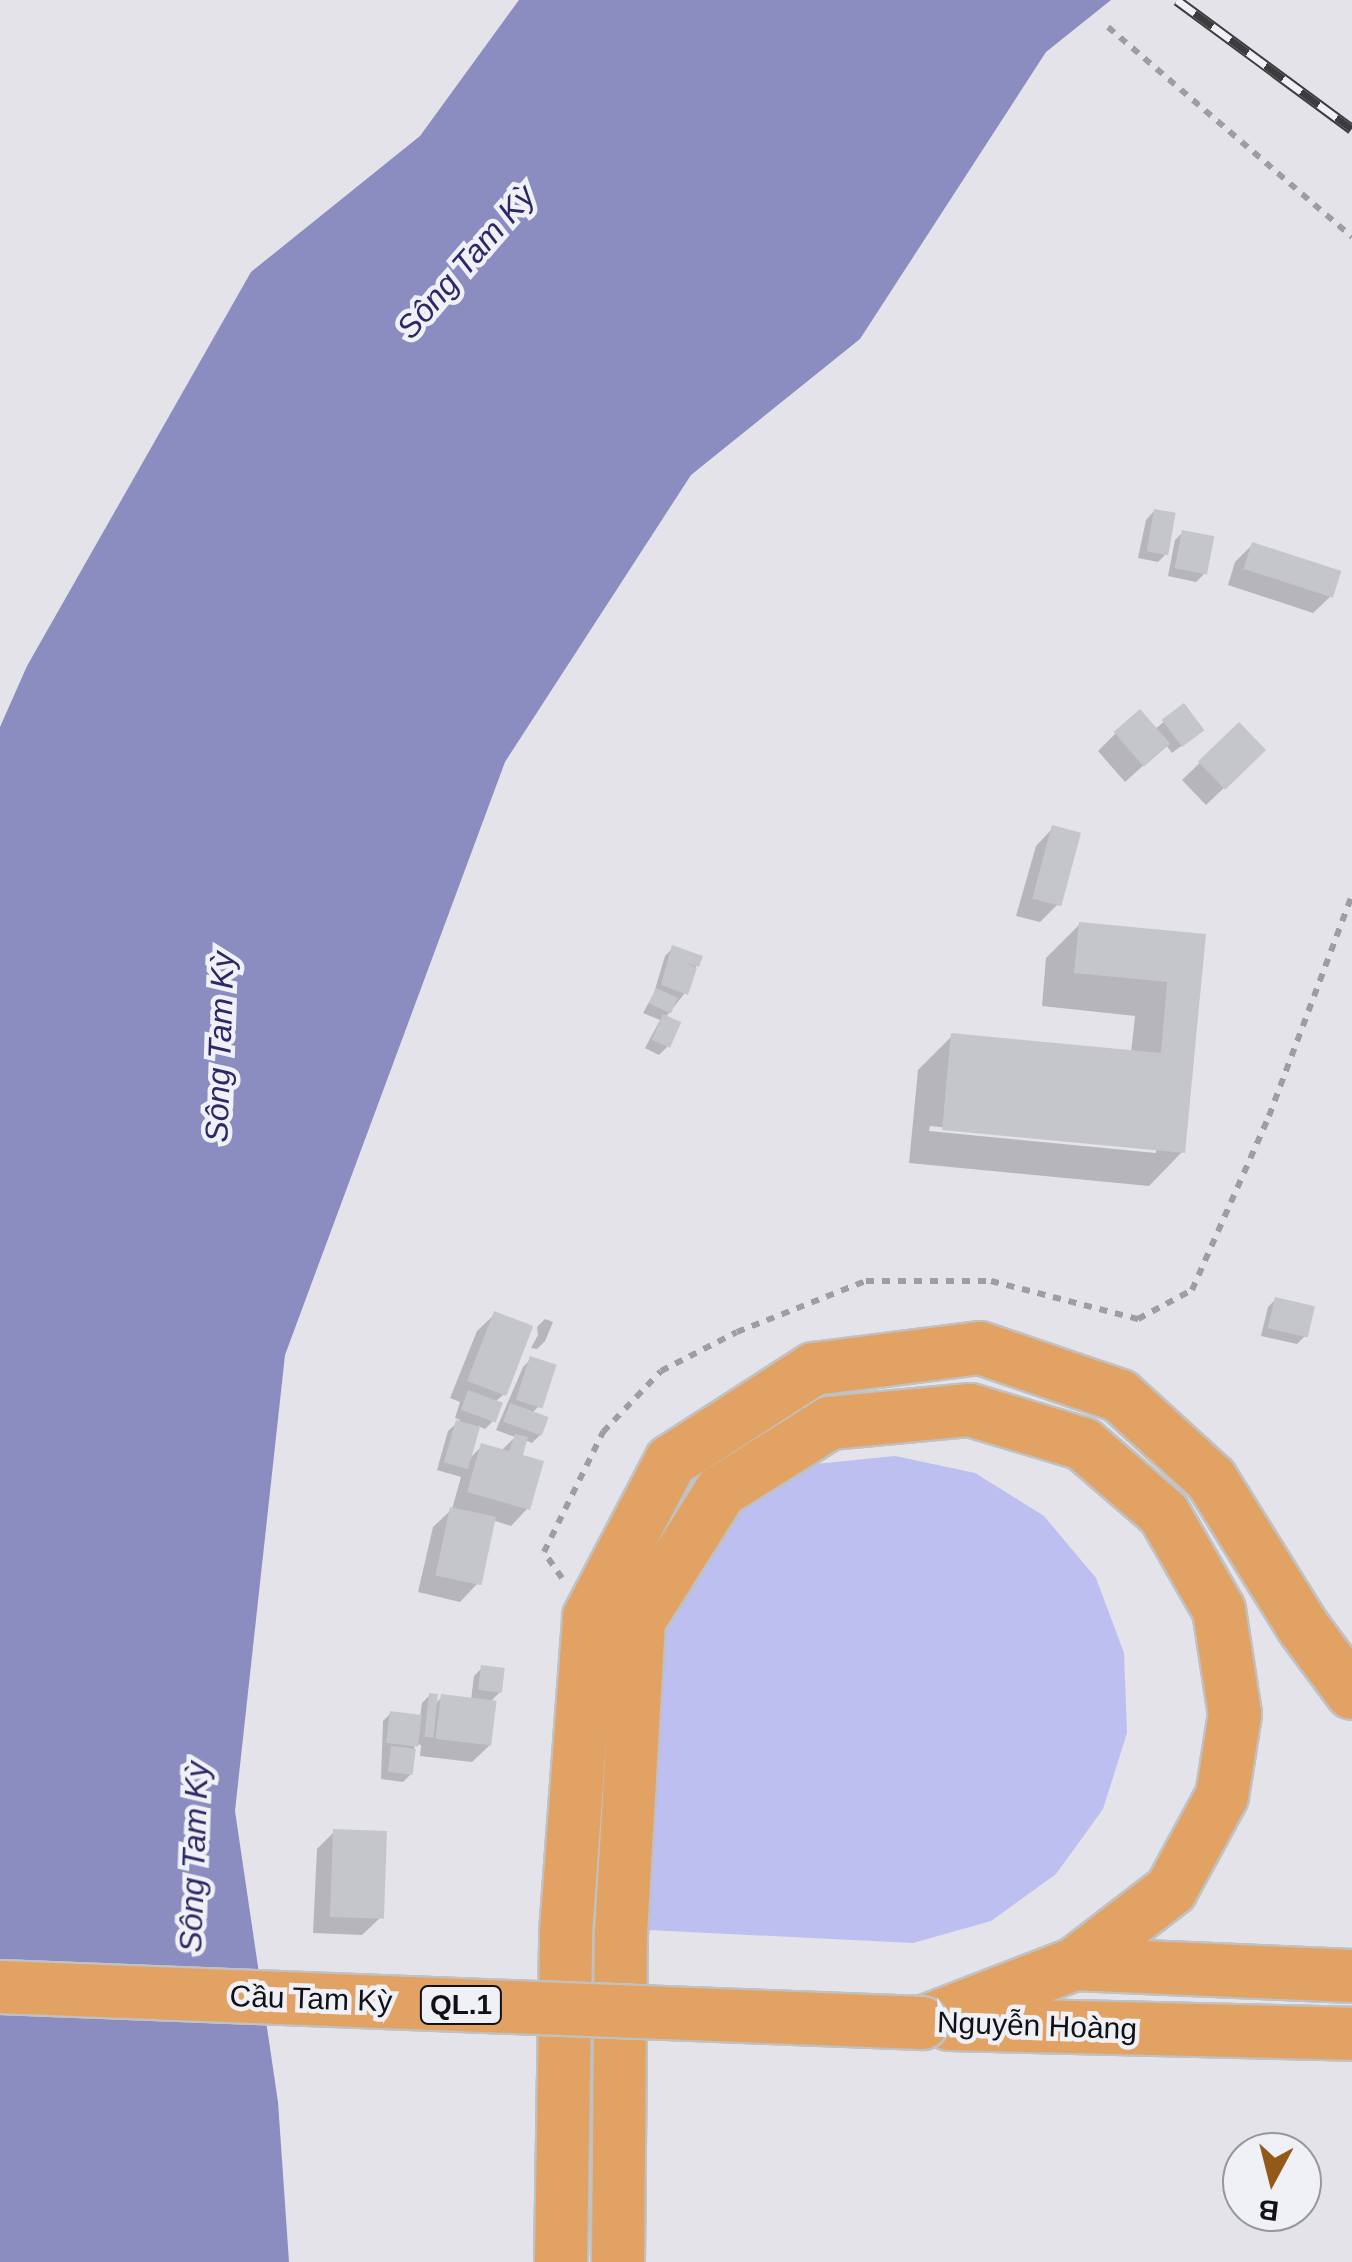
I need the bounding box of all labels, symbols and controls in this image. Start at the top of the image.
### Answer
water label: Sông Tam Kỳ [389,177,543,347]
water label: Sông Tam Kỳ [197,951,243,1143]
water label: Sông Tam Kỳ [171,1761,217,1953]
street label: Cầu Tam Kỳ [229,1978,393,2020]
road number: QL.1 [418,1982,504,2028]
street label: Nguyễn Hoàng [936,2005,1138,2047]
north arrow [1222,2132,1322,2232]
text: B [1257,2194,1280,2227]

